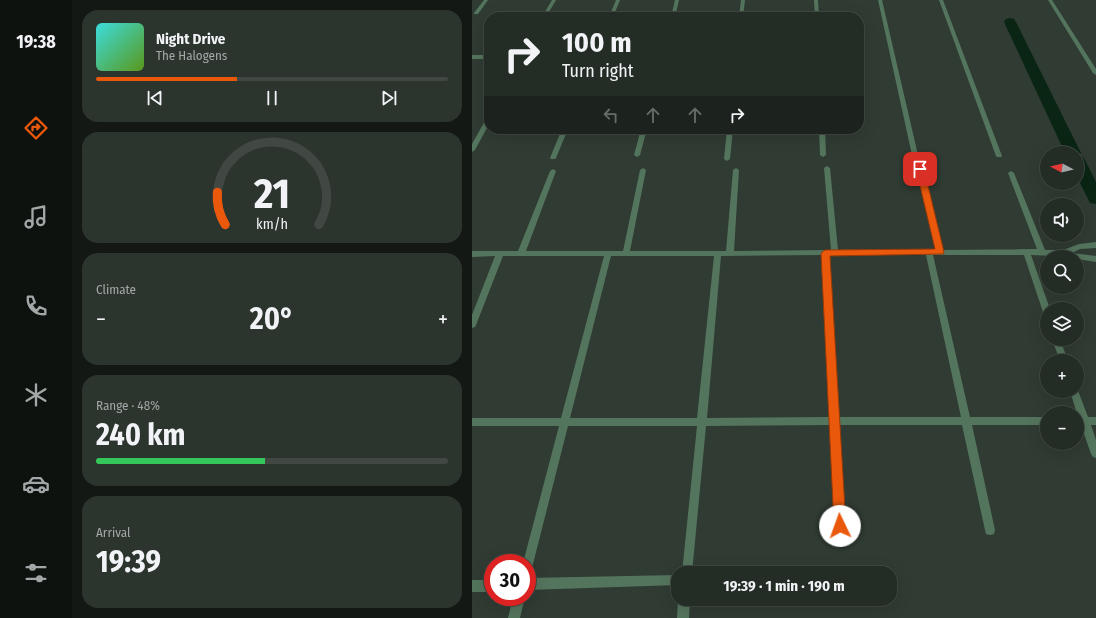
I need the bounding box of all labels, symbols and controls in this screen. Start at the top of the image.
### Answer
text: 100 m [562,26,632,59]
icon: right [496,28,548,80]
text: Night Drive [156,30,225,48]
text: 19:38 [16,31,56,53]
text: The Halogens [156,48,227,63]
text: Turn right [562,60,634,82]
icon: previous [144,87,166,109]
icon: pause [261,87,283,109]
icon: next [378,87,400,109]
icon: left [600,104,622,126]
icon: ahead [642,104,664,126]
icon: ahead [684,104,706,126]
icon: right [726,104,748,126]
icon: directions [22,114,50,142]
north arrow [1040,146,1084,190]
map controls [1040,146,1084,450]
pin [903,152,937,186]
icon: arrive [909,158,931,180]
text: 21 [253,169,290,219]
button: sound [1040,198,1084,242]
icon: music [22,203,50,231]
text: km/h [256,216,288,233]
button: search [1040,250,1084,294]
text: Climate [96,282,136,297]
icon: phone [22,292,50,320]
text: 20° [250,301,294,337]
button: layers [1040,302,1084,346]
text: − [96,306,106,333]
text: + [438,306,448,333]
button: + [1040,354,1084,398]
icon: climate [22,381,50,409]
text: Range · 48% [96,398,160,413]
button: − [1040,406,1084,450]
text: 240 km [96,417,186,453]
icon: car [22,470,50,498]
position arrow [819,505,861,547]
text: Arrival [96,525,130,540]
text: 19:39 [96,544,161,580]
speed limit sign: 30 [484,554,536,606]
icon: filters [22,559,50,587]
text: 19:39 · 1 min · 190 m [723,577,845,595]

